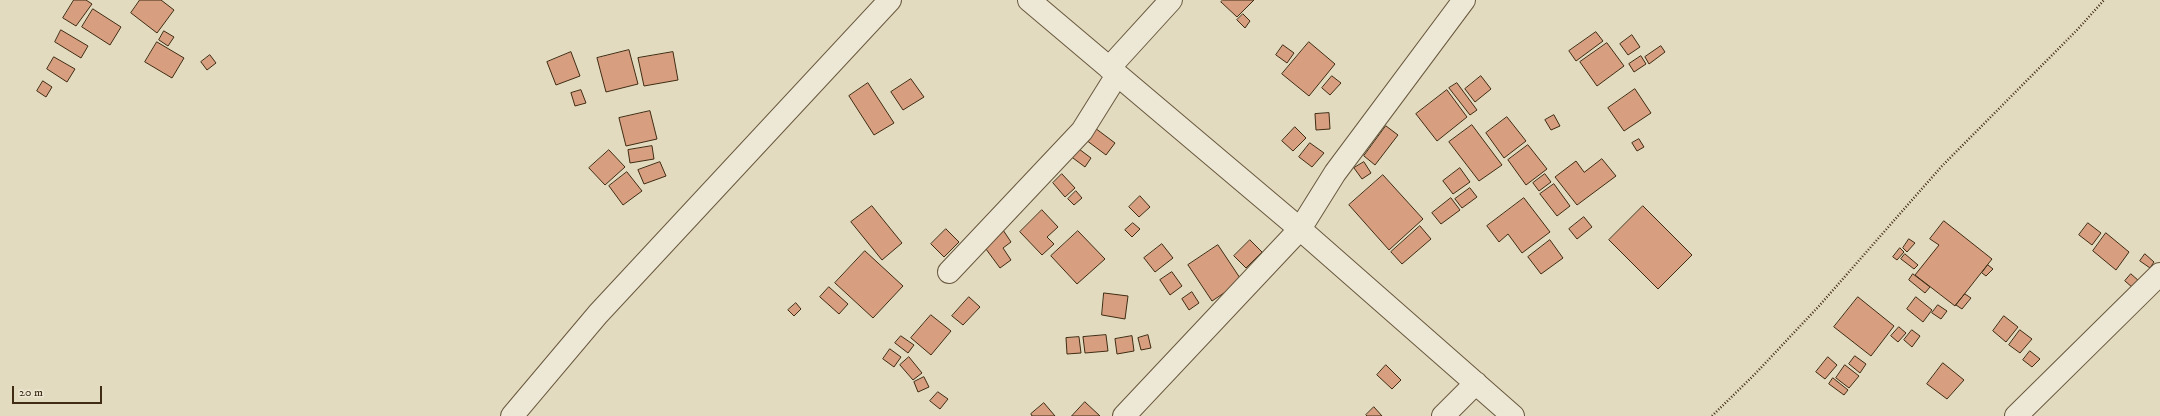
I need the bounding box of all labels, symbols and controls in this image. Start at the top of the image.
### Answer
scale bar [14,378,104,404]
text: 20 m [19,385,43,400]

